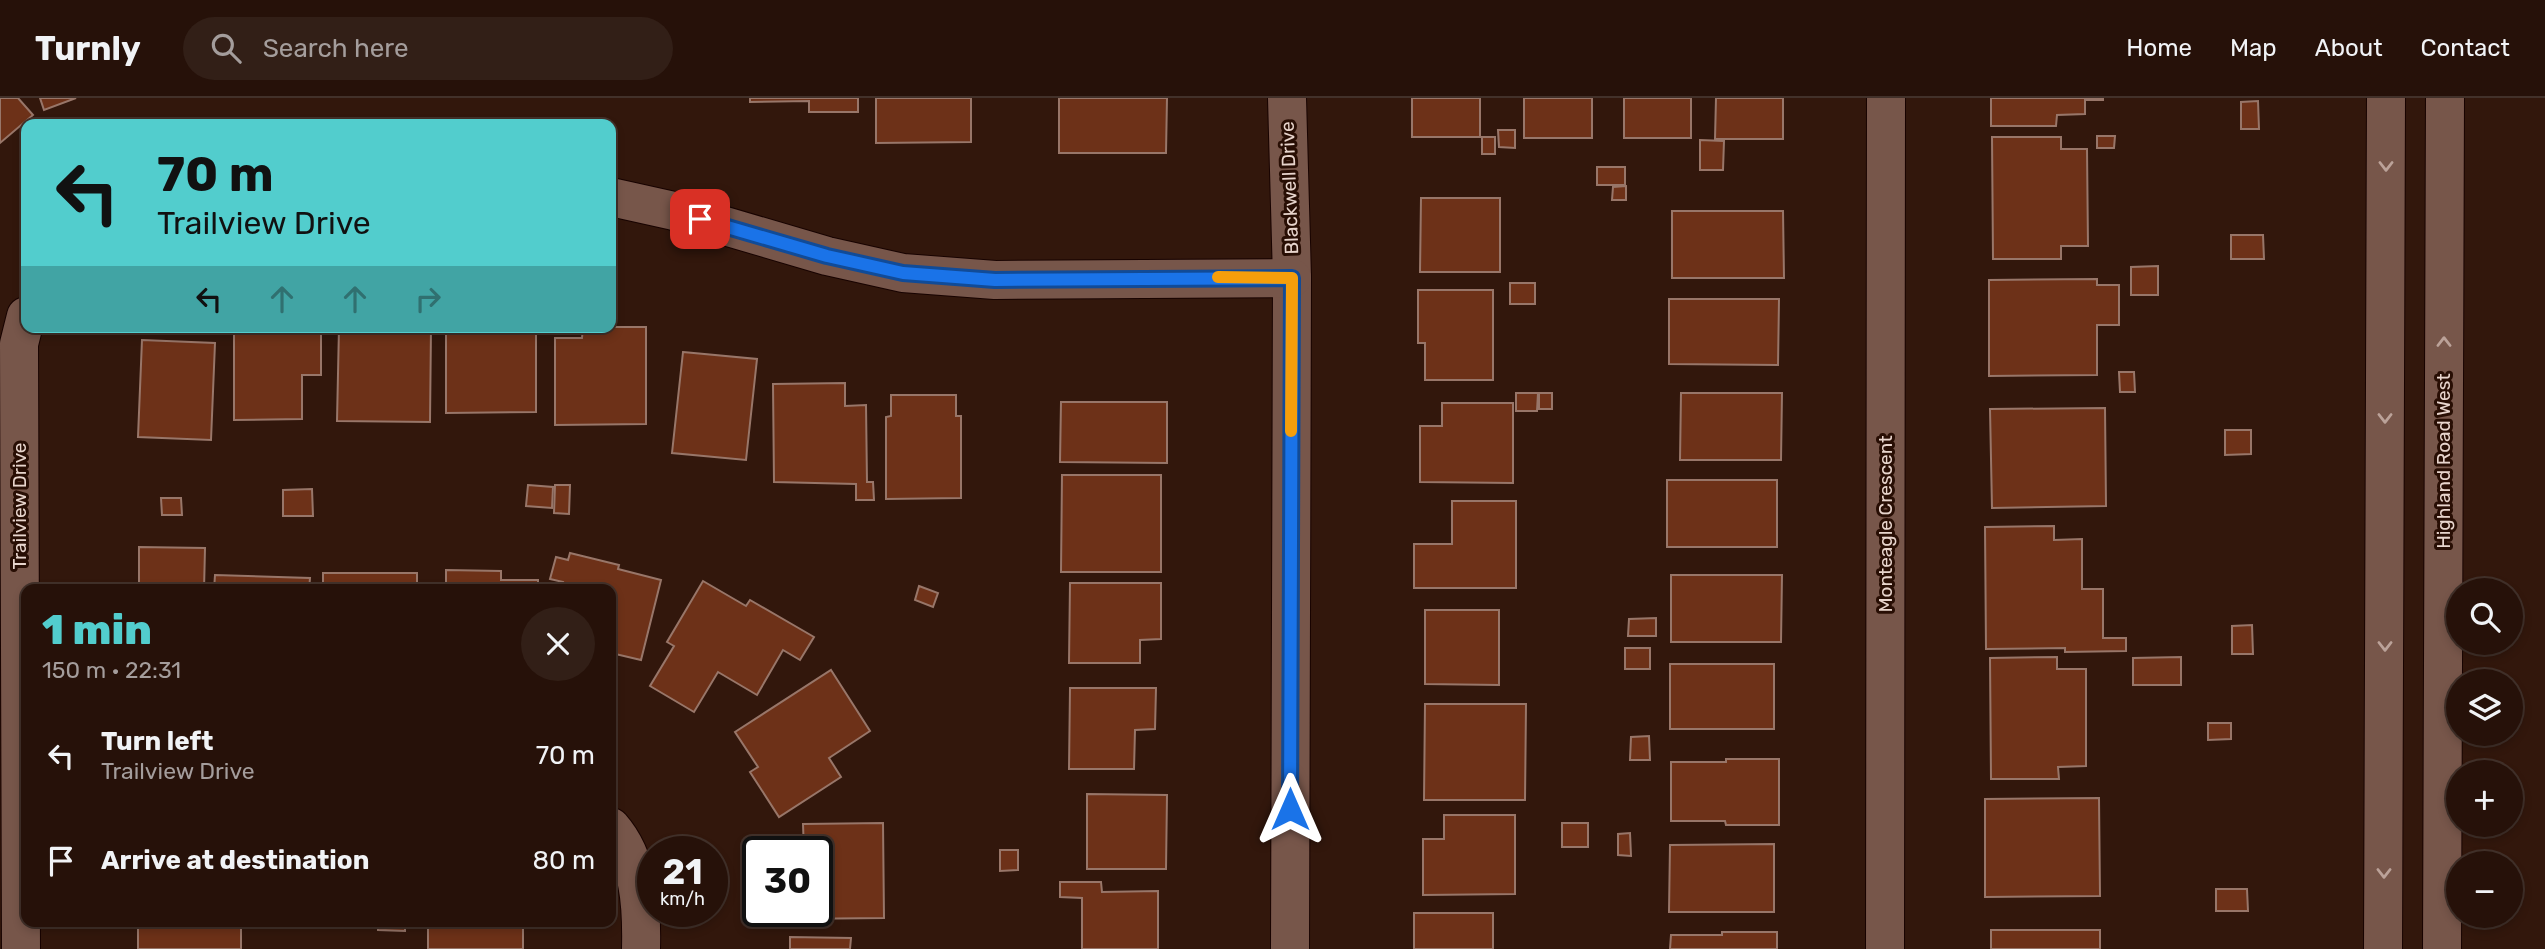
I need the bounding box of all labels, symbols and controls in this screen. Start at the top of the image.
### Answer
search box [183,17,673,80]
text: Turnly [35,29,141,68]
icon: search [207,29,245,67]
text: Search here [263,33,409,64]
text: Home [2126,34,2192,62]
text: Map [2230,34,2277,62]
text: About [2315,34,2383,62]
text: Contact [2421,34,2510,62]
street label: Blackwell Drive [1276,121,1303,255]
text: 70 m [157,145,274,203]
icon: left [42,147,133,238]
one-way arrow [2378,161,2394,172]
pin [670,189,730,249]
icon: arrive [681,200,719,238]
text: Trailview Drive [157,204,371,242]
icon: left [190,280,228,318]
icon: ahead [263,280,301,318]
icon: ahead [336,280,374,318]
icon: right [409,280,447,318]
one-way arrow [2436,336,2452,347]
street label: Highland Road West [2432,373,2455,549]
one-way arrow [2377,413,2393,424]
street label: Monteagle Crescent [1874,435,1897,613]
street label: Trailview Drive [8,443,31,569]
map controls [2446,578,2523,928]
button: search [2446,578,2523,655]
text: 1 min [42,605,152,655]
button: close [521,607,595,681]
one-way arrow [2377,640,2392,651]
text: 150 m · 22:31 [42,656,181,684]
button: layers [2446,669,2523,746]
text: Turn left [101,726,213,757]
icon: left [42,737,80,775]
text: 70 m [536,740,595,771]
text: Trailview Drive [101,757,255,785]
button: + [2446,760,2523,837]
position arrow [1253,772,1327,846]
speed limit sign: 30 [742,836,833,927]
icon: arrive [42,842,80,880]
text: Arrive at destination [101,845,369,876]
text: 80 m [532,845,595,876]
text: 21 [662,851,703,893]
button: − [2446,851,2523,928]
one-way arrow [2376,868,2392,879]
text: km/h [660,888,705,910]

